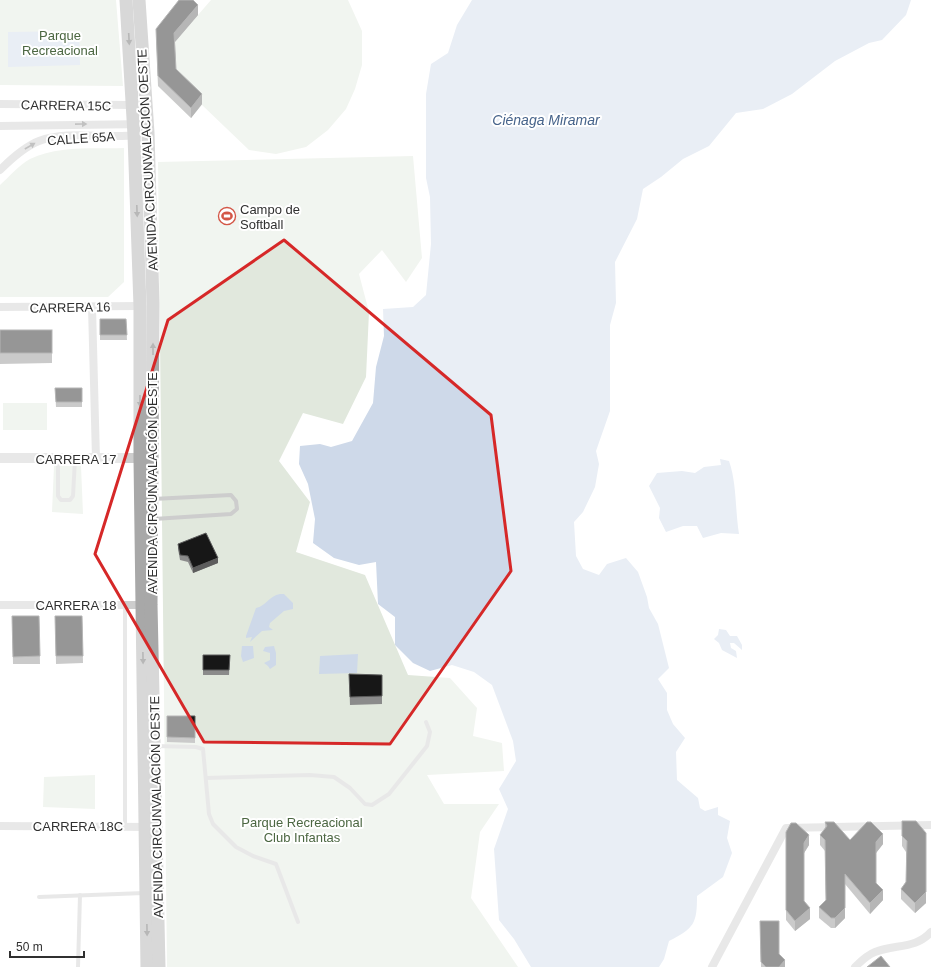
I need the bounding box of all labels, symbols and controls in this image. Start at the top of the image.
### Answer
park label: Parque Recreacional [22,28,98,58]
one-way arrow [125,33,132,45]
street label: AVENIDA CIRCUNVALACIÓN OESTE [134,48,161,271]
street label: CARRERA 15C [21,97,111,114]
water label: Ciénaga Miramar [492,112,601,128]
one-way arrow [75,121,87,128]
street label: CALLE 65A [47,129,116,148]
one-way arrow [25,143,36,150]
place label: Campo de Softball [240,202,300,232]
one-way arrow [134,205,140,218]
sports icon: Campo de Softball [217,206,237,226]
street label: CARRERA 16 [29,299,111,316]
one-way arrow [150,342,156,355]
street label: AVENIDA CIRCUNVALACIÓN OESTE [145,372,160,594]
one-way arrow [137,395,143,408]
street label: CARRERA 17 [36,452,116,467]
street label: CARRERA 18 [36,598,116,613]
one-way arrow [140,652,146,665]
street label: AVENIDA CIRCUNVALACIÓN OESTE [147,696,166,918]
park label: Parque Recreacional Club Infantas [241,815,363,845]
street label: CARRERA 18C [33,819,123,834]
one-way arrow [143,924,150,936]
scale bar [10,933,84,959]
text: 50 m [16,940,43,954]

